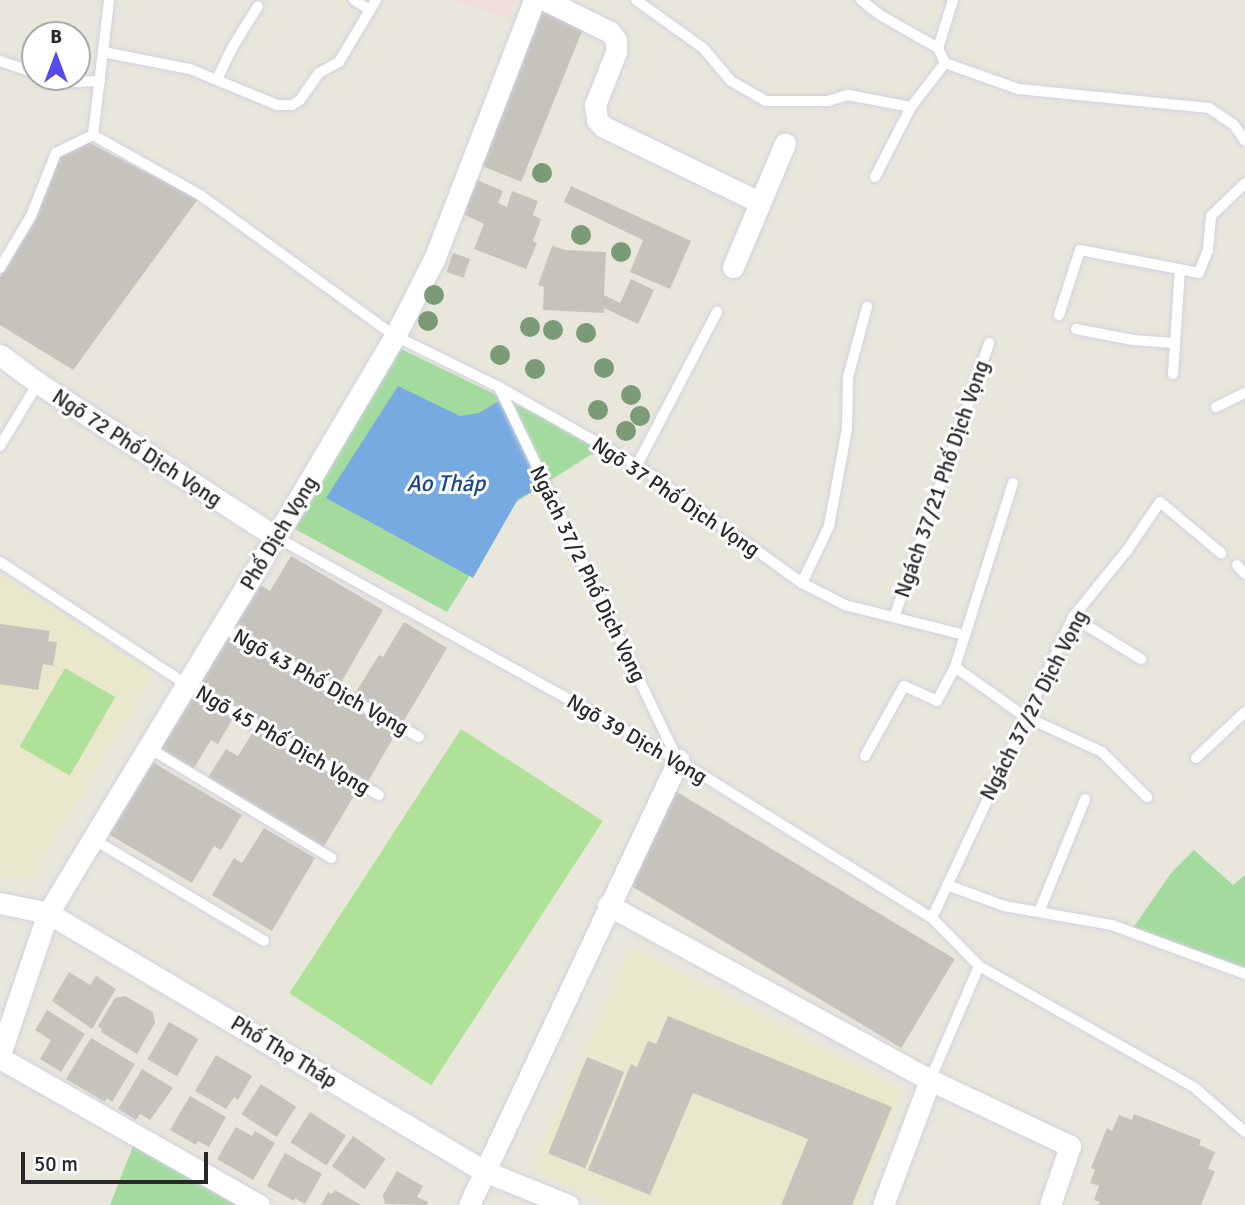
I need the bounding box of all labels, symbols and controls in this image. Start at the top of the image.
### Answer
north arrow [21,21,91,91]
text: B [50,25,62,49]
street label: Ngách 37/21 Phố Dịch Vọng [889,357,995,601]
street label: Ngõ 72 Phố Dịch Vọng [48,384,226,512]
street label: Ngõ 37 Phố Dịch Vọng [587,432,765,562]
street label: Ngách 37/2 Phố Dịch Vọng [525,462,651,686]
water label: Ao Tháp [407,470,485,498]
street label: Phố Dịch Vọng [235,471,323,595]
street label: Ngách 37/27 Dịch Vọng [975,606,1093,804]
street label: Ngõ 43 Phố Dịch Vọng [229,623,413,741]
street label: Ngõ 45 Phố Dịch Vọng [191,680,375,800]
street label: Ngõ 39 Dịch Vọng [562,689,712,789]
street label: Phố Thọ Tháp [226,1010,342,1094]
scale bar [24,1138,212,1182]
text: 50 m [34,1151,78,1177]

